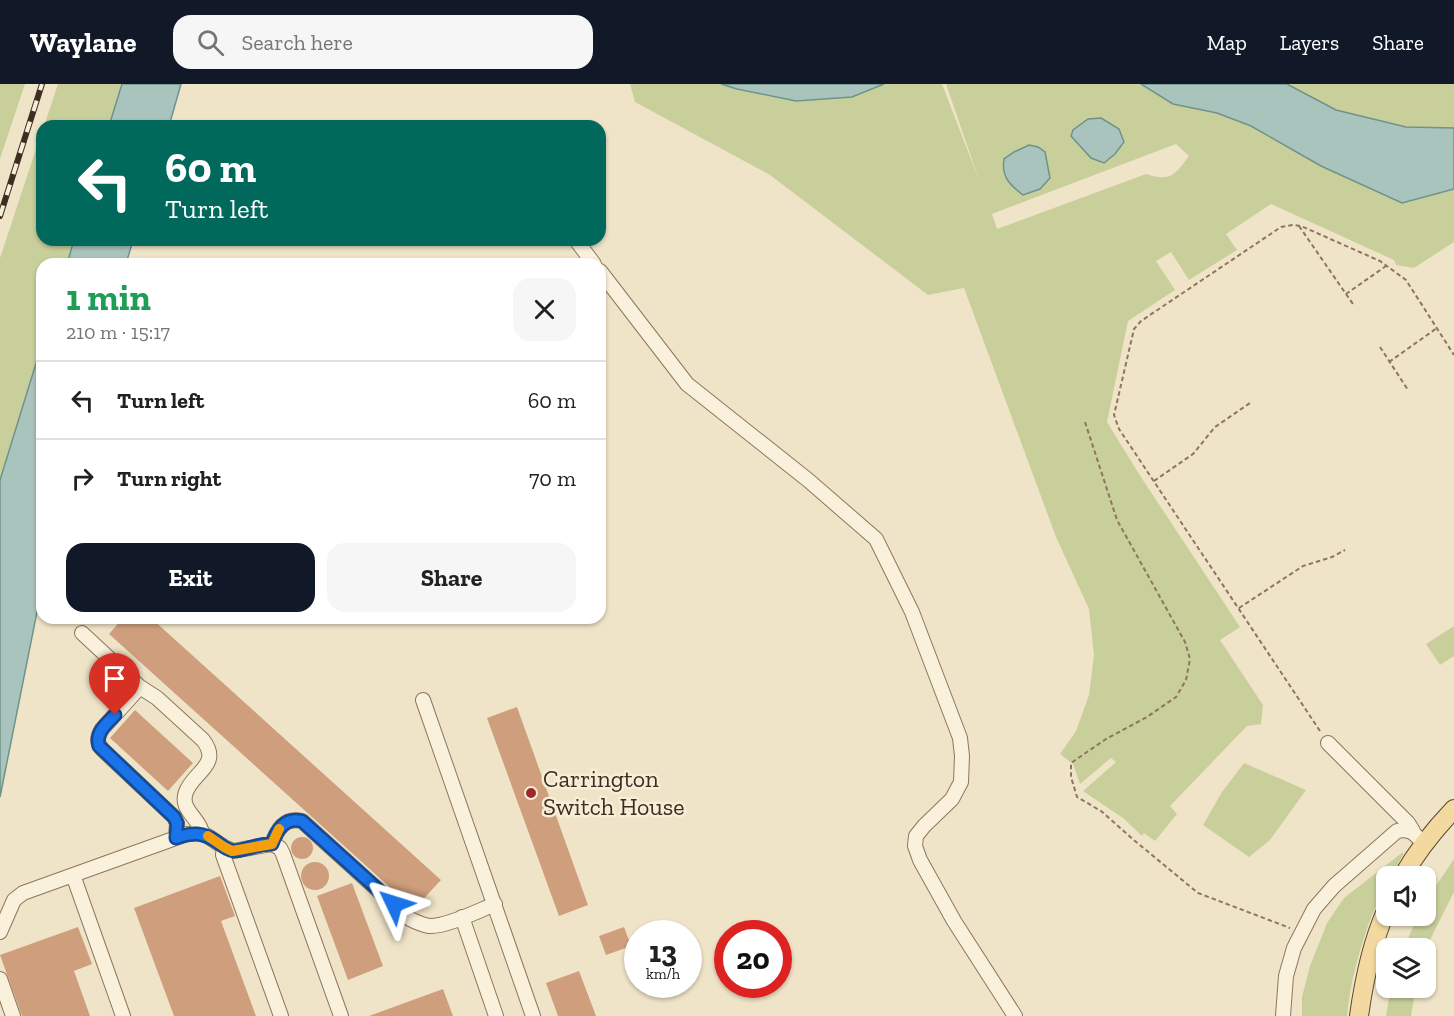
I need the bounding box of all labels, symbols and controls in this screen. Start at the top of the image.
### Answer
search box [173,15,593,69]
text: Waylane [30,26,137,59]
icon: search [194,26,227,59]
text: Search here [242,29,353,56]
text: Map [1207,30,1247,55]
text: Layers [1280,30,1339,55]
text: Share [1372,30,1424,55]
text: 60 m [165,142,256,193]
icon: left [66,144,144,222]
text: Turn left [165,193,268,225]
text: 1 min [66,276,151,319]
button: close [513,278,576,341]
text: 210 m · 15:17 [66,320,170,344]
icon: left [66,384,99,417]
text: Turn left [117,387,204,414]
text: 60 m [528,387,576,414]
icon: right [66,462,99,495]
text: Turn right [117,465,221,492]
text: 70 m [529,465,576,492]
button: Exit [66,543,315,612]
button: Share [327,543,576,612]
pin [89,653,140,715]
icon: arrive [98,662,131,695]
place label: Carrington Switch House [543,764,685,821]
marker: Carrington Switch House [524,786,538,800]
map controls [1376,866,1436,998]
button: sound [1376,866,1436,926]
position arrow [362,872,426,936]
speed limit sign: 20 [714,920,792,998]
text: 13 [649,934,677,970]
button: layers [1376,938,1436,998]
text: km/h [646,965,680,983]

